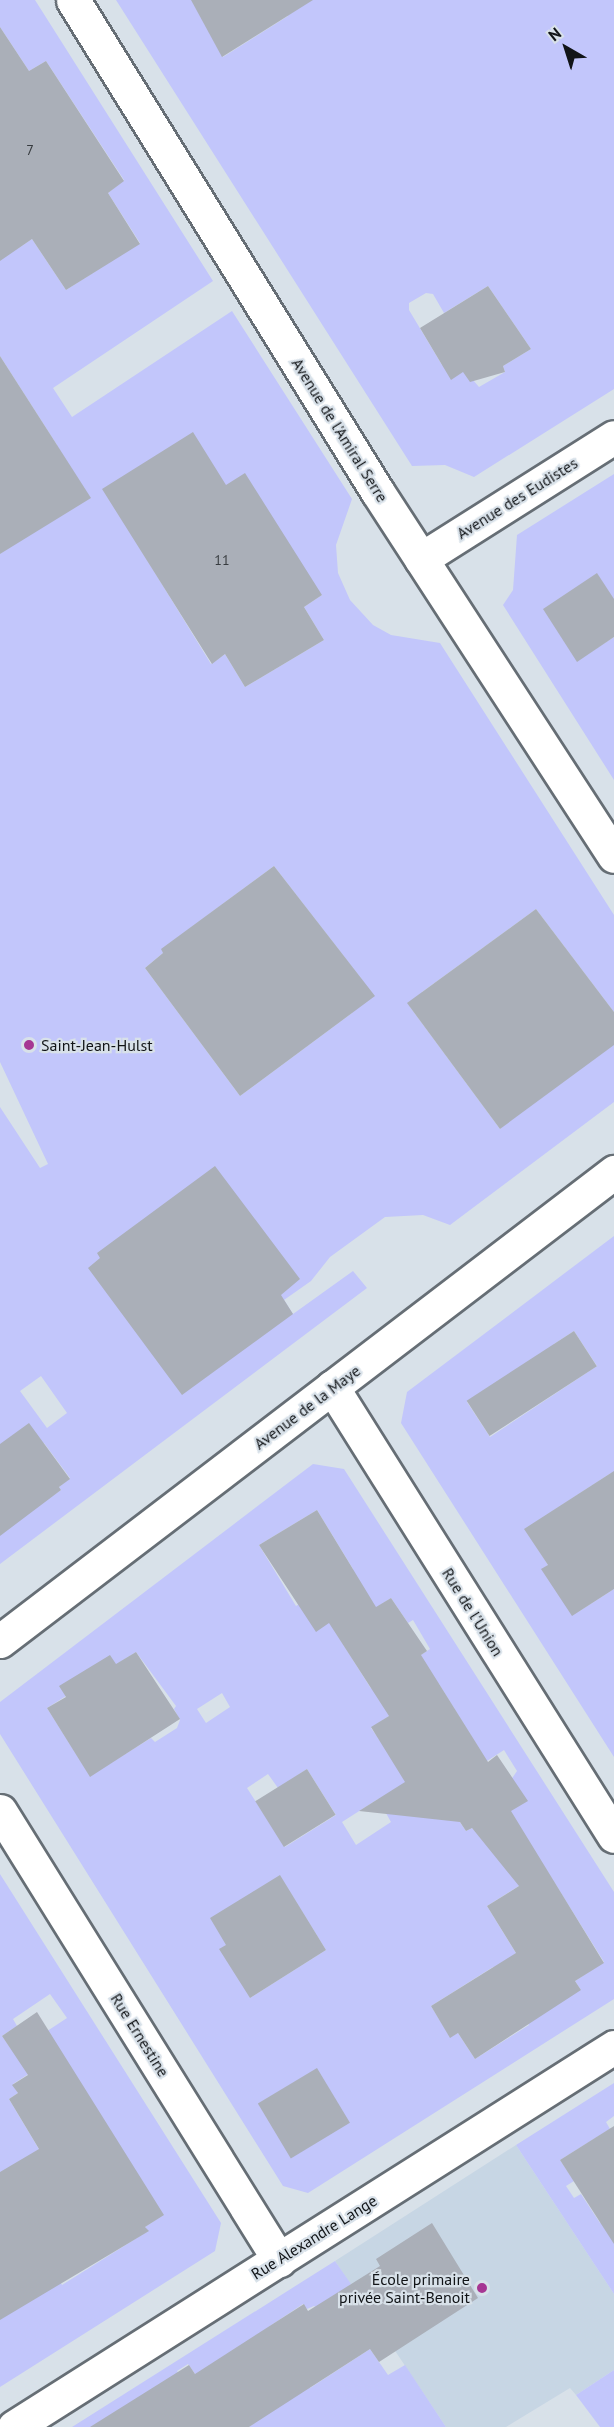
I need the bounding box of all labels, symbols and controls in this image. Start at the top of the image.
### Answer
north arrow [536,18,596,78]
text: N [544,23,565,45]
house number: 7 [26,142,34,158]
street label: Avenue de l'Amiral Serre [288,355,392,505]
street label: Avenue des Eudistes [453,453,581,543]
house number: 11 [214,552,230,568]
place label: Saint-Jean-Hulst [41,1035,153,1055]
marker: Saint-Jean-Hulst [22,1038,36,1052]
street label: Avenue de la Maye [250,1361,364,1453]
street label: Rue de l'Union [438,1564,508,1660]
street label: Rue Ernestine [107,1990,173,2080]
street label: Rue Alexandre Lange [247,2190,381,2284]
place label: École primaire privée Saint-Benoit [339,2269,470,2307]
marker: École primaire privée Saint-Benoit [475,2281,489,2295]

